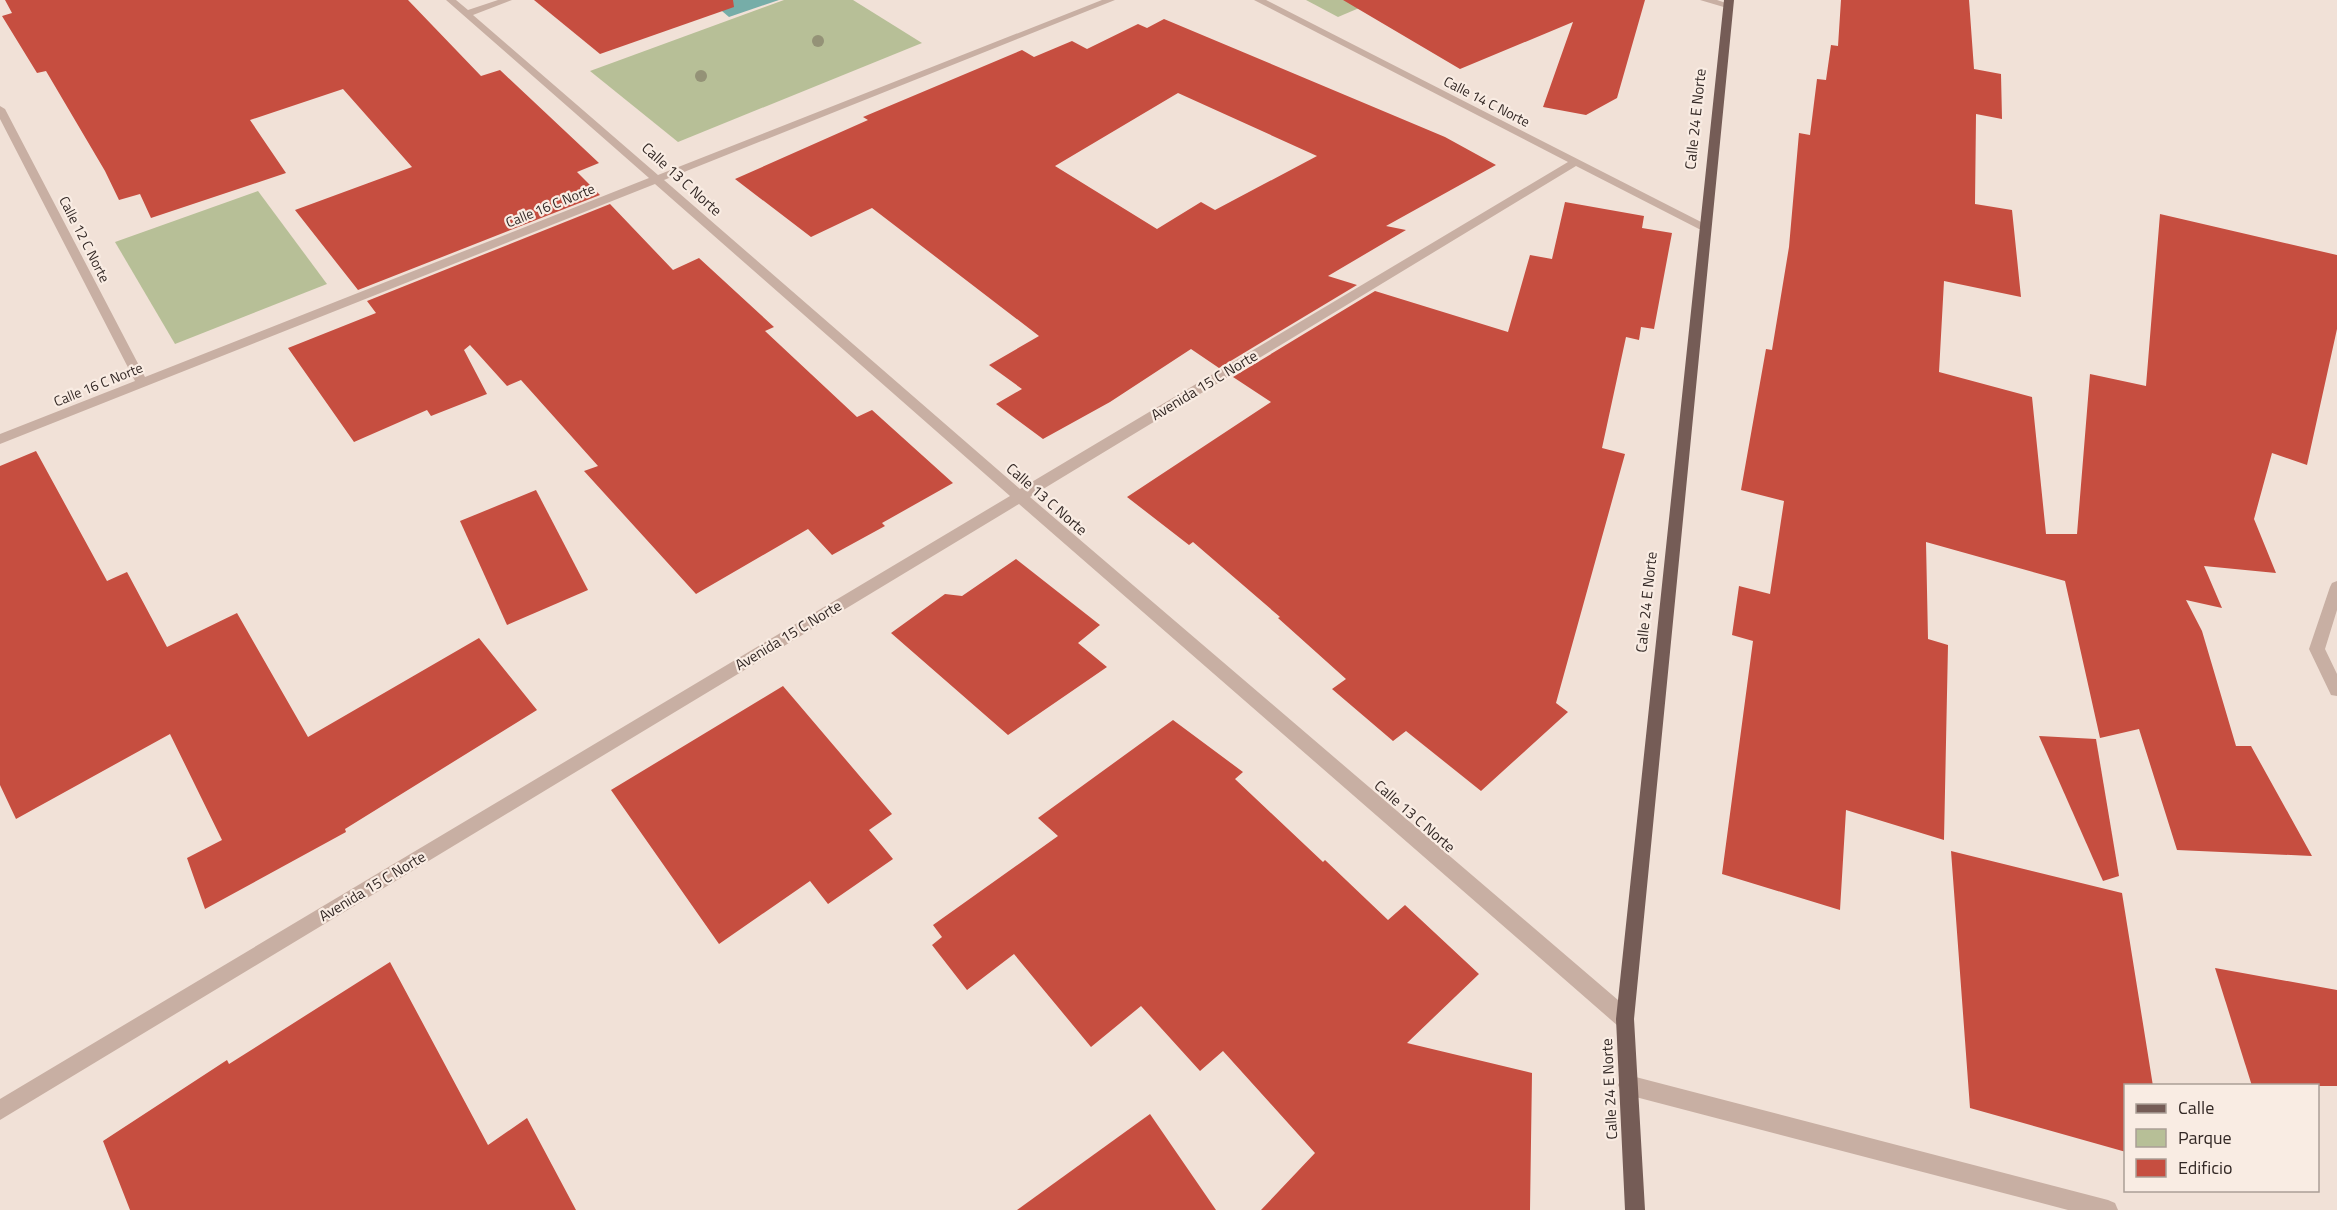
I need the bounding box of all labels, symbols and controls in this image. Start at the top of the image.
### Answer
street label: Calle 24 E Norte [1678,67,1712,171]
street label: Calle 14 C Norte [1440,70,1534,132]
street label: Calle 13 C Norte [637,137,727,221]
street label: Calle 16 C Norte [502,178,598,232]
street label: Calle 12 C Norte [54,192,116,286]
street label: Avenida 15 C Norte [1146,344,1262,426]
street label: Calle 16 C Norte [50,357,146,411]
street label: Calle 13 C Norte [1001,457,1093,541]
street label: Calle 24 E Norte [1629,550,1663,654]
street label: Avenida 15 C Norte [730,594,846,676]
street label: Calle 13 C Norte [1369,774,1461,858]
street label: Avenida 15 C Norte [314,845,430,927]
street label: Calle 24 E Norte [1595,1038,1623,1140]
legend [2124,1084,2319,1192]
text: Calle [2178,1094,2214,1121]
text: Parque [2178,1124,2232,1151]
text: Edificio [2178,1154,2232,1181]

